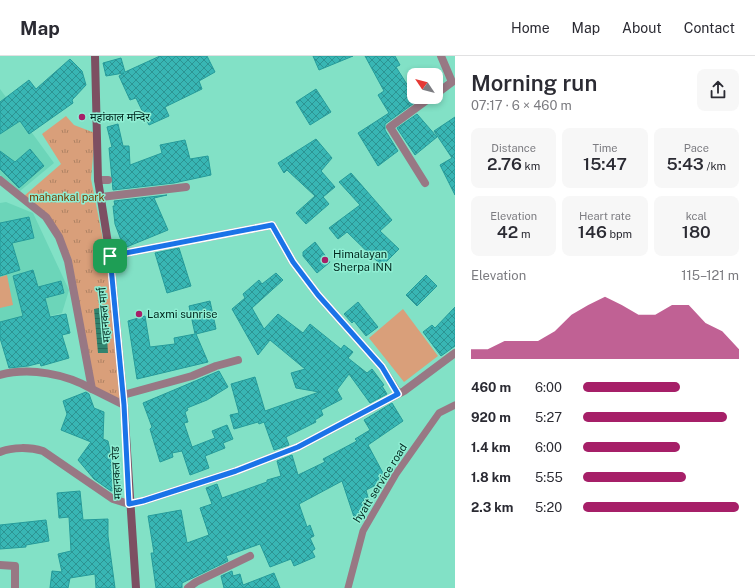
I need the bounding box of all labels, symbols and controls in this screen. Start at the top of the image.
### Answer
text: Map [20,17,60,39]
text: Home [511,20,550,36]
text: Map [572,20,600,36]
text: About [622,20,662,36]
text: Contact [684,20,735,36]
north arrow [407,68,443,104]
map controls [407,68,443,104]
button: share [697,69,739,111]
text: Morning run [471,70,597,96]
text: 07:17 · 6 × 460 m [471,98,572,113]
place label: महांकाल मन्दिर [90,111,150,123]
marker: महांकाल मन्दिर [77,112,87,122]
text: Distance [491,142,536,154]
text: Time [592,142,618,154]
text: Pace [684,142,709,154]
text: 2.76 [487,154,522,174]
text: 15:47 [583,154,627,174]
text: 5:43 [667,154,704,174]
text: km [522,160,540,172]
text: /km [704,160,726,172]
park label: mahankal park [29,191,105,203]
text: Elevation [490,210,537,222]
text: Heart rate [579,210,631,222]
text: kcal [686,210,707,222]
text: 42 [497,222,518,242]
text: 146 [578,222,607,242]
text: 180 [682,222,711,242]
text: m [518,228,530,240]
text: bpm [607,228,632,240]
pin [93,239,127,273]
icon: arrive [99,245,121,267]
place label: Himalayan Sherpa INN [333,248,392,273]
marker: Himalayan Sherpa INN [320,255,330,265]
text: Elevation [471,268,526,283]
text: 115–121 m [681,268,739,283]
street label: महानकल मार्ग [96,286,112,343]
place label: Laxmi sunrise [147,308,217,320]
marker: Laxmi sunrise [134,309,144,319]
text: 460 m [471,380,511,395]
text: 6:00 [535,380,562,395]
text: 920 m [471,410,511,425]
text: 5:27 [535,410,562,425]
text: 1.4 km [471,440,511,455]
text: 6:00 [535,440,562,455]
street label: hyatt service road [351,441,409,525]
street label: महानकल रोड [109,446,123,500]
text: 1.8 km [471,470,511,485]
text: 5:55 [535,470,563,485]
text: 2.3 km [471,500,514,515]
text: 5:20 [535,500,562,515]

